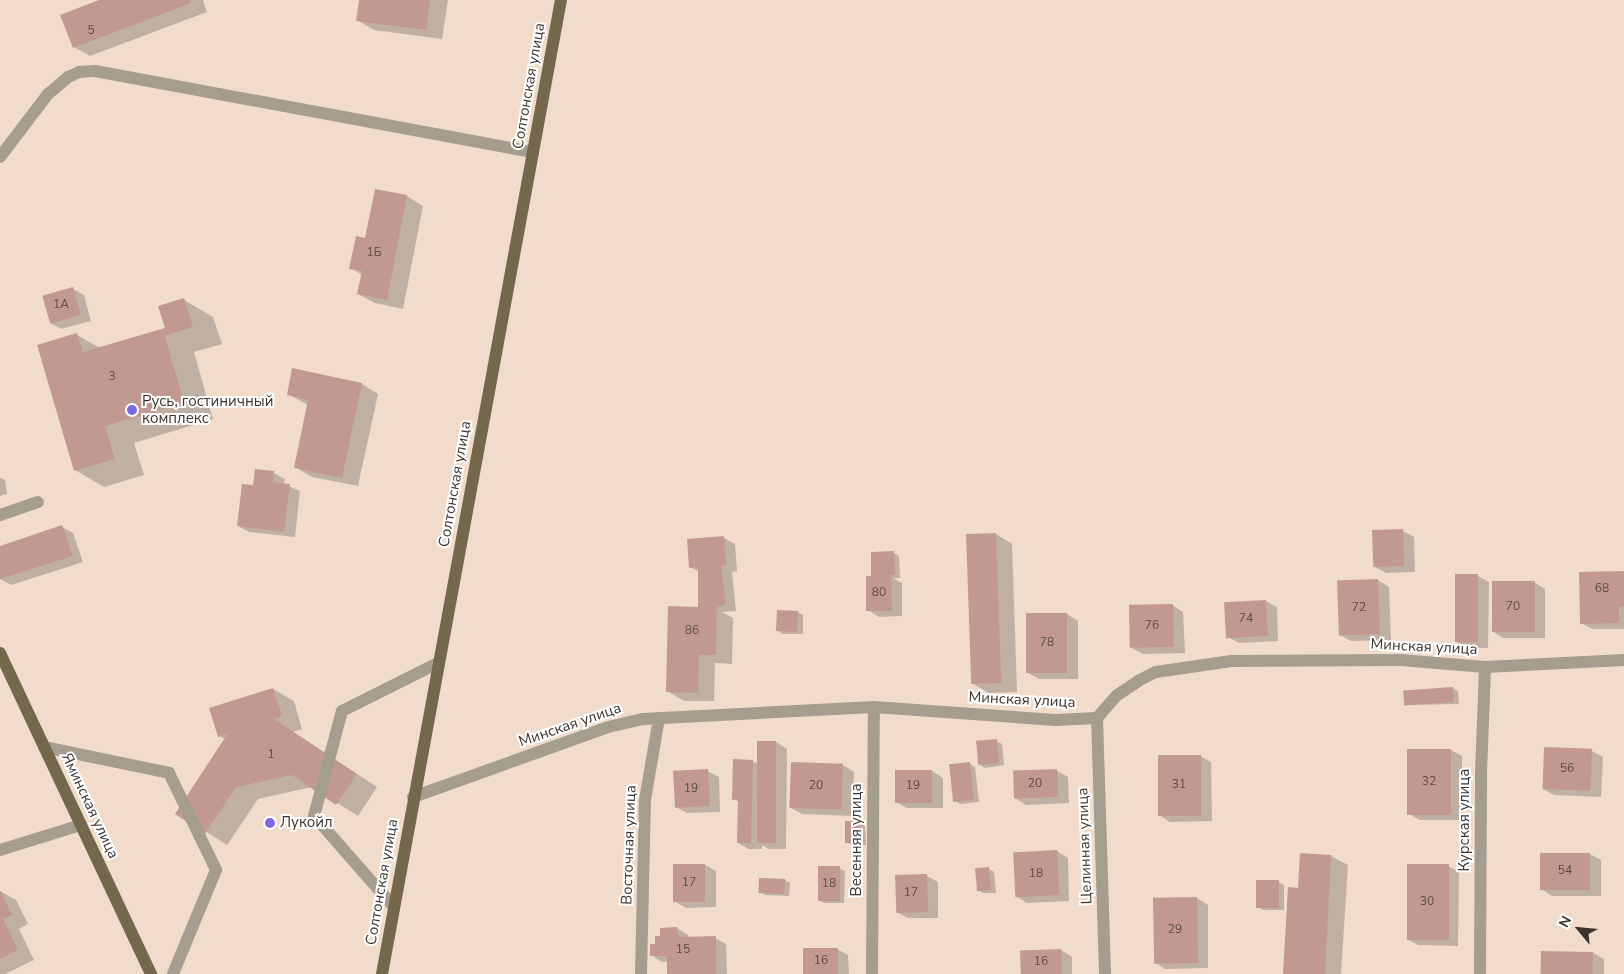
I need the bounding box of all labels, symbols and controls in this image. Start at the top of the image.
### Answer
street label: Солтонская улица [509,22,549,150]
house number: 5 [87,24,95,38]
house number: 1Б [366,246,382,260]
house number: 1А [53,298,69,312]
house number: 3 [108,370,116,384]
place label: Русь, гостиничный комплекс [142,392,274,427]
marker: Русь, гостиничный комплекс [126,404,138,416]
street label: Солтонская улица [435,420,475,548]
house number: 68 [1595,582,1609,596]
house number: 80 [872,586,886,600]
house number: 70 [1506,600,1520,614]
house number: 72 [1352,601,1366,615]
house number: 74 [1239,612,1253,626]
house number: 76 [1145,619,1159,633]
house number: 86 [685,624,699,638]
street label: Минская улица [1370,635,1478,659]
house number: 78 [1040,636,1054,650]
street label: Минская улица [968,688,1076,712]
street label: Минская улица [516,699,624,751]
house number: 1 [267,748,275,762]
street label: Яминская улица [58,750,122,862]
house number: 56 [1560,762,1574,776]
street label: Курская улица [1456,769,1474,871]
house number: 32 [1422,775,1436,789]
house number: 20 [1028,777,1042,791]
house number: 31 [1172,778,1186,792]
house number: 20 [809,779,823,793]
house number: 19 [906,779,920,793]
house number: 19 [684,782,698,796]
street label: Весенняя улица [848,784,866,896]
street label: Восточная улица [618,785,640,905]
street label: Целинная улица [1074,787,1096,905]
place label: Лукойл [280,814,333,832]
marker: Лукойл [264,817,276,829]
street label: Солтонская улица [362,818,402,946]
house number: 54 [1558,864,1572,878]
house number: 18 [1029,867,1043,881]
house number: 17 [682,876,696,890]
house number: 18 [822,877,836,891]
house number: 17 [904,886,918,900]
house number: 30 [1420,895,1434,909]
north arrow [1554,904,1604,954]
text: N [1554,913,1576,931]
house number: 29 [1168,923,1182,937]
house number: 15 [676,943,690,957]
house number: 16 [814,954,828,968]
house number: 16 [1034,955,1048,969]

